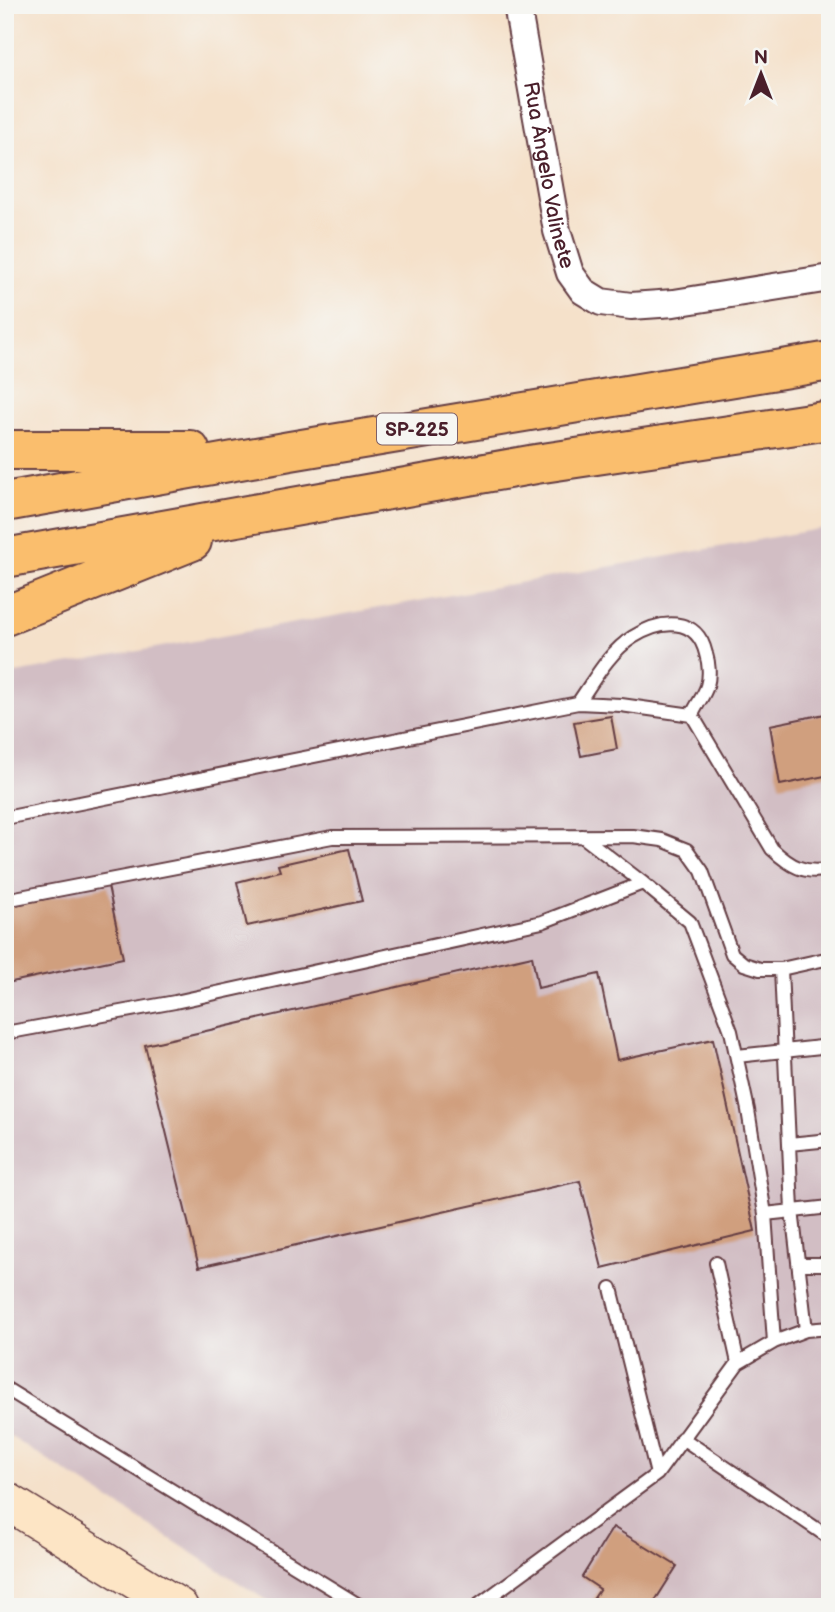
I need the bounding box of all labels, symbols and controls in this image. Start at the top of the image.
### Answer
north arrow [726,38,796,108]
text: N [754,47,768,70]
street label: Rua Ângelo Valinete [518,80,580,272]
road number: SP-225 [377,414,457,444]

